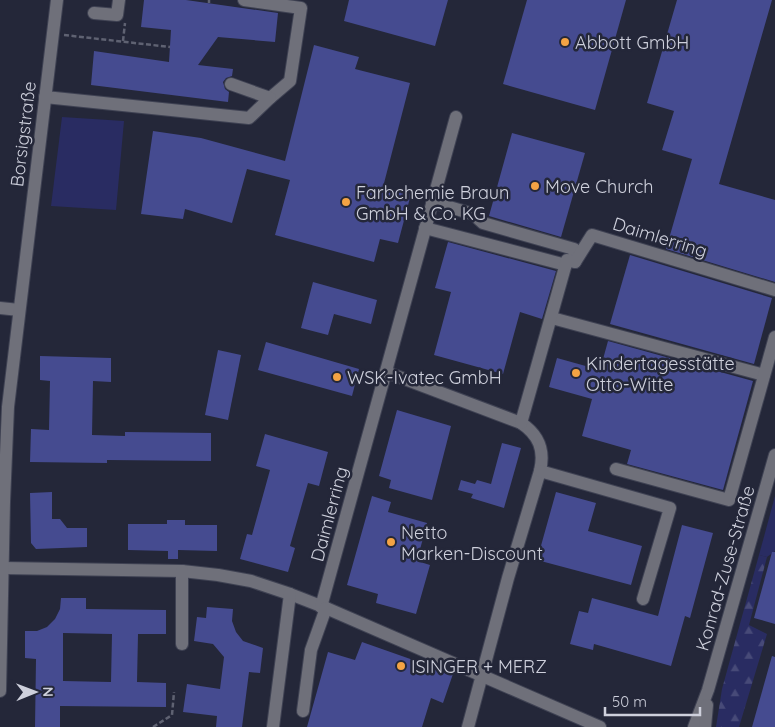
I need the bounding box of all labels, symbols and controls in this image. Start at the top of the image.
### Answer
place label: Abbott GmbH [575,31,689,54]
marker: Abbott GmbH [559,36,571,48]
street label: Borsigstraße [5,80,41,188]
place label: Move Church [545,175,654,198]
marker: Move Church [529,180,541,192]
place label: Farbchemie Braun GmbH & Co. KG [356,181,509,225]
marker: Farbchemie Braun GmbH & Co. KG [340,196,352,208]
street label: Daimlerring [610,212,710,262]
place label: Kindertagesstätte Otto-Witte [586,352,735,396]
place label: WSK-Ivatec GmbH [347,366,502,389]
marker: Kindertagesstätte Otto-Witte [570,367,582,379]
marker: WSK-Ivatec GmbH [331,371,343,383]
street label: Daimlerring [305,464,353,564]
street label: Konrad-Zuse-Straße [690,483,760,653]
place label: Netto Marken-Discount [401,521,543,565]
marker: Netto Marken-Discount [385,536,397,548]
place label: ISINGER + MERZ [411,655,547,678]
marker: ISINGER + MERZ [395,660,407,672]
north arrow [10,667,60,717]
scale bar [605,684,700,716]
text: N [39,686,57,697]
text: 50 m [612,692,647,711]

